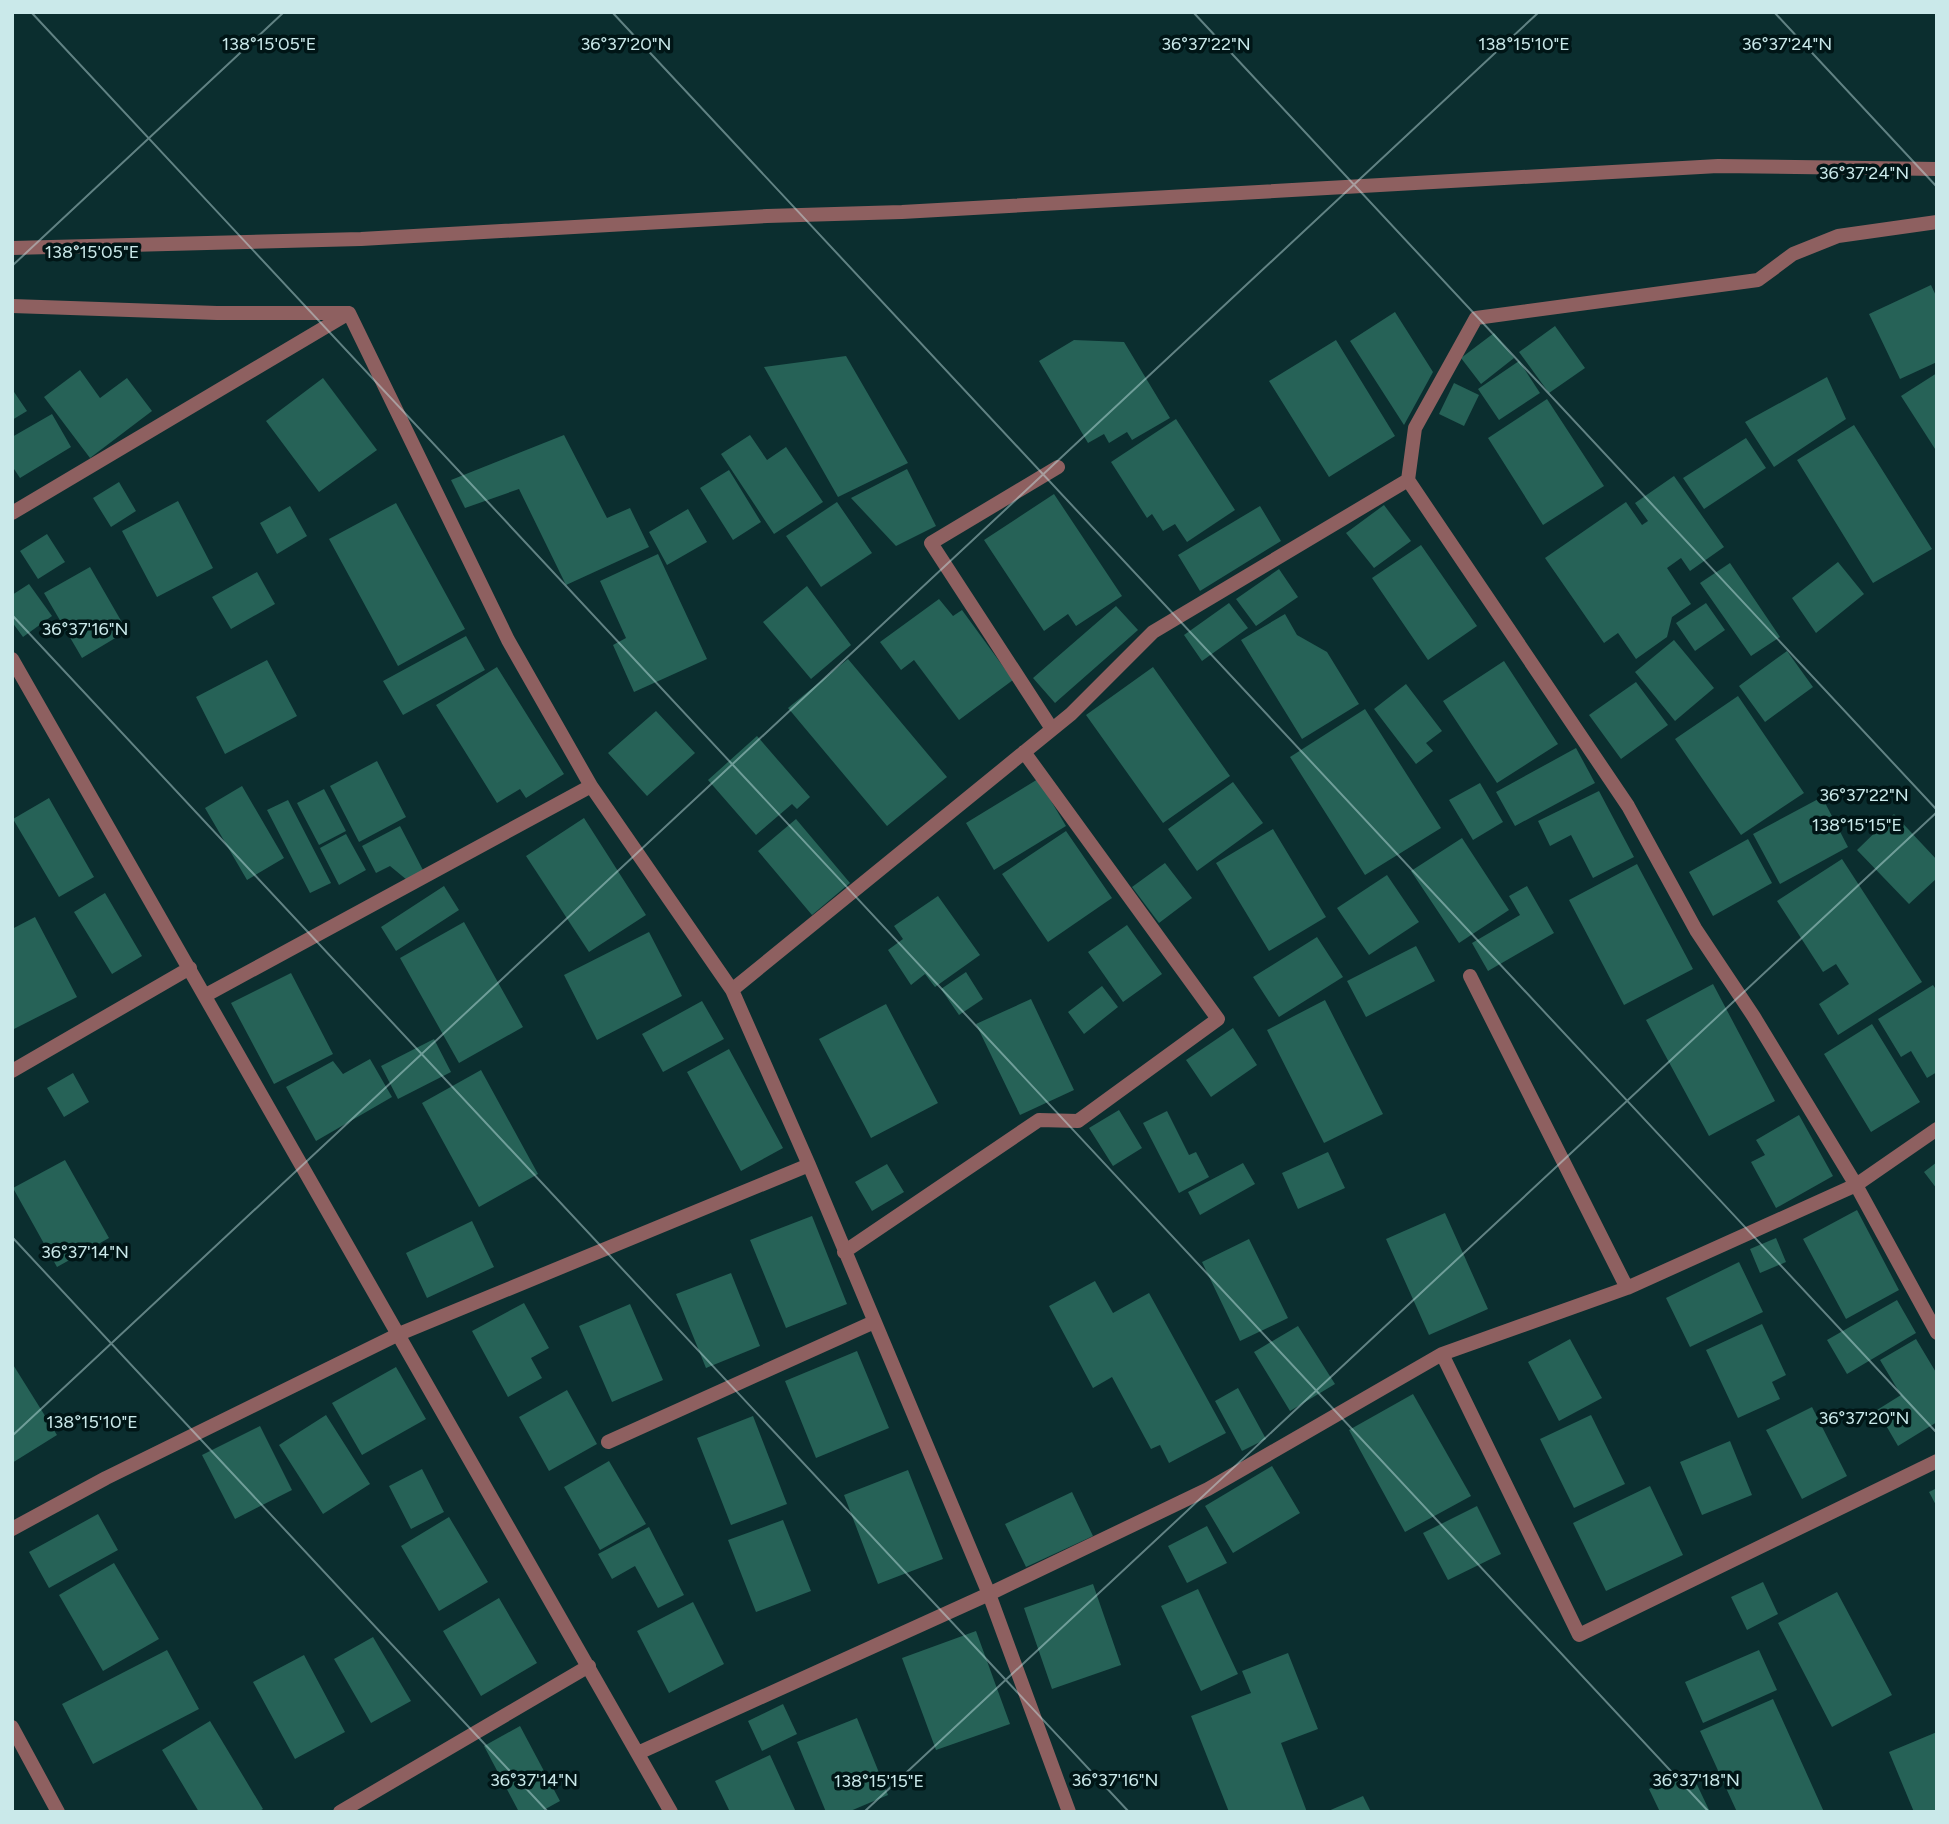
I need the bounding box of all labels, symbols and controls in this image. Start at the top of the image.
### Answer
text: 138°15'05"E [222,33,316,55]
text: 36°37'20"N [581,33,671,55]
text: 36°37'22"N [1161,33,1251,55]
text: 138°15'10"E [1478,33,1570,55]
text: 36°37'24"N [1742,33,1832,55]
text: 36°37'24"N [1819,162,1909,184]
text: 138°15'05"E [45,241,139,263]
text: 36°37'16"N [42,618,129,640]
text: 36°37'22"N [1819,784,1909,806]
text: 138°15'15"E [1812,814,1902,836]
text: 36°37'14"N [41,1241,129,1263]
text: 36°37'20"N [1819,1407,1909,1429]
text: 138°15'10"E [46,1411,138,1433]
text: 36°37'14"N [490,1769,578,1791]
text: 36°37'16"N [1072,1769,1159,1791]
text: 36°37'18"N [1652,1769,1740,1791]
text: 138°15'15"E [834,1770,924,1792]

